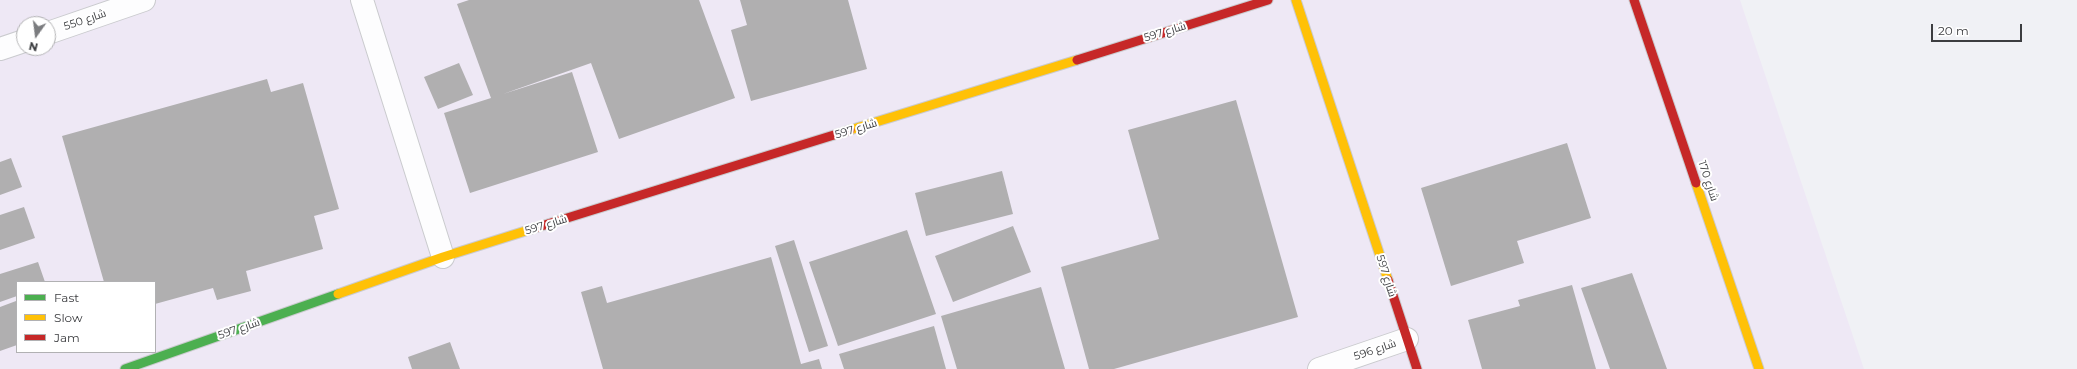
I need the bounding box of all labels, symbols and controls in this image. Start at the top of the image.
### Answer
street label: شارع 550 [62,7,108,33]
north arrow [16,16,56,56]
scale bar [1933,16,2024,42]
street label: شارع 597 [1142,19,1188,45]
text: 20 m [1938,23,1969,38]
text: N [27,39,39,55]
street label: شارع 597 [833,116,879,142]
street label: شارع 170 [1695,159,1721,203]
street label: شارع 597 [523,212,569,238]
street label: شارع 597 [1373,253,1399,299]
legend [16,281,156,353]
text: Fast [54,290,79,305]
text: Slow [54,310,83,325]
street label: شارع 597 [216,316,262,342]
text: Jam [54,330,80,345]
street label: شارع 596 [1352,337,1398,363]

